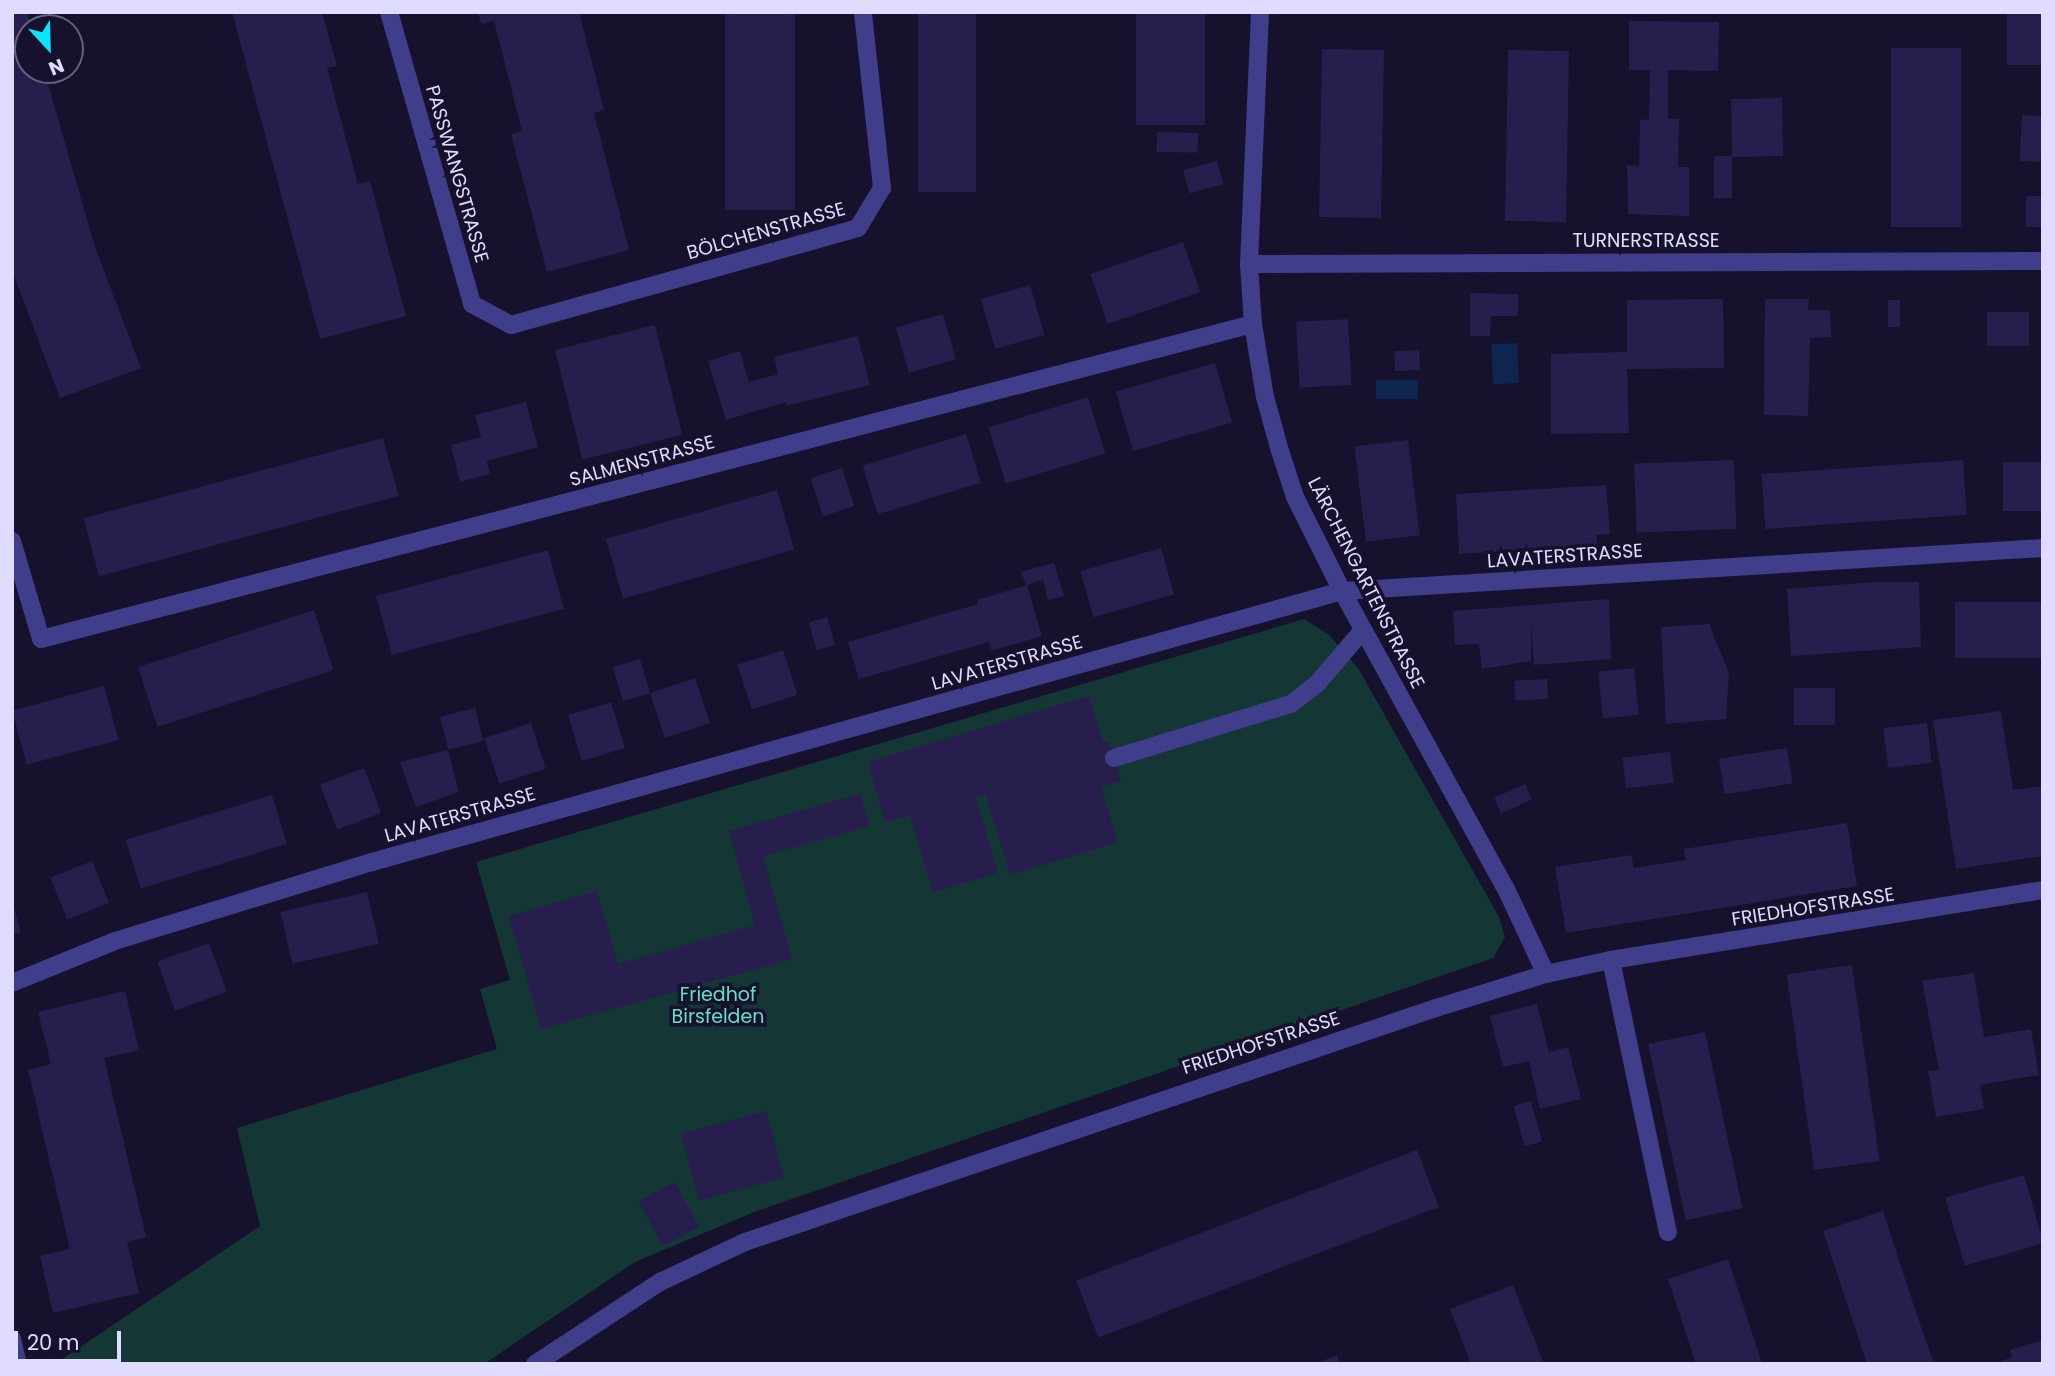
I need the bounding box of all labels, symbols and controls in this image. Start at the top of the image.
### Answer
north arrow [14,14,84,84]
text: N [45,52,68,82]
street label: PASSWANGSTRASSE [421,83,493,265]
street label: BÖLCHENSTRASSE [684,198,848,264]
street label: TURNERSTRASSE [1572,230,1720,252]
street label: SALMENSTRASSE [567,431,717,491]
street label: LÄRCHENGARTENSTRASSE [1303,474,1429,692]
street label: LAVATERSTRASSE [1486,539,1644,573]
street label: LAVATERSTRASSE [929,631,1085,695]
street label: LAVATERSTRASSE [382,783,538,847]
street label: FRIEDHOFSTRASSE [1730,883,1896,931]
park label: Friedhof Birsfelden [672,984,764,1028]
street label: FRIEDHOFSTRASSE [1179,1007,1343,1079]
scale bar [18,1316,124,1360]
text: 20 m [27,1328,80,1357]

